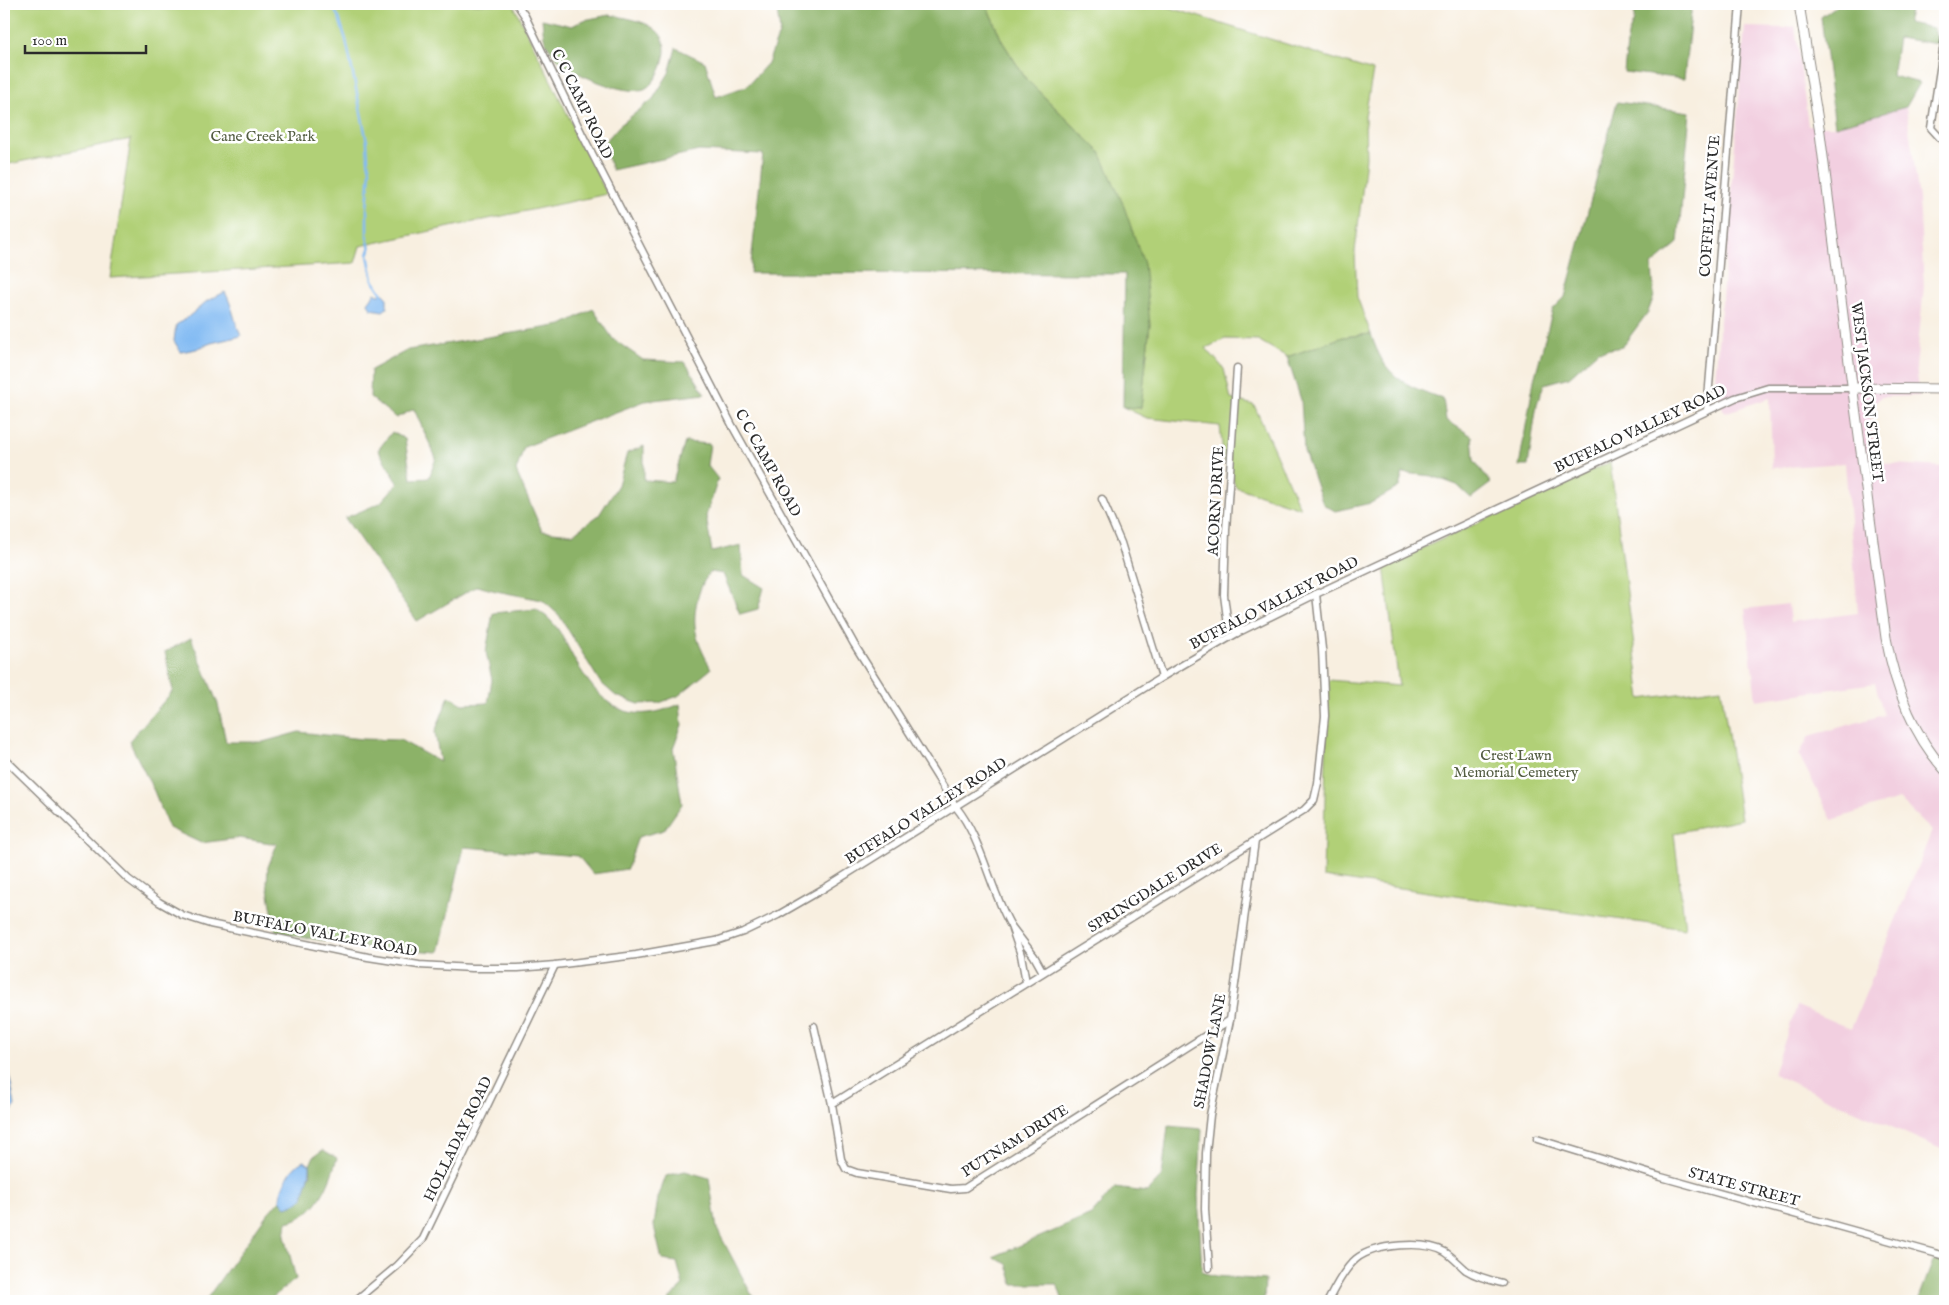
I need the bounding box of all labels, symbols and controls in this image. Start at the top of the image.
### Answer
scale bar [25,22,146,54]
text: 100 m [32,31,68,50]
street label: C C CAMP ROAD [547,46,617,162]
park label: Cane Creek Park [210,127,317,146]
street label: COFFELT AVENUE [1696,134,1724,278]
street label: WEST JACKSON STREET [1846,301,1888,483]
street label: BUFFALO VALLEY ROAD [1551,381,1729,477]
street label: C C CAMP ROAD [731,406,805,520]
street label: ACORN DRIVE [1204,445,1228,558]
street label: BUFFALO VALLEY ROAD [1186,552,1362,654]
park label: Crest Lawn Memorial Cemetery [1454,746,1579,782]
street label: BUFFALO VALLEY ROAD [842,753,1010,869]
street label: SPRINGDALE DRIVE [1084,839,1226,937]
street label: BUFFALO VALLEY ROAD [231,907,419,961]
street label: SHADOW LANE [1190,992,1230,1110]
street label: HOLLADAY ROAD [419,1073,497,1205]
street label: PUTNAM DRIVE [958,1100,1072,1182]
street label: STATE STREET [1686,1163,1802,1211]

